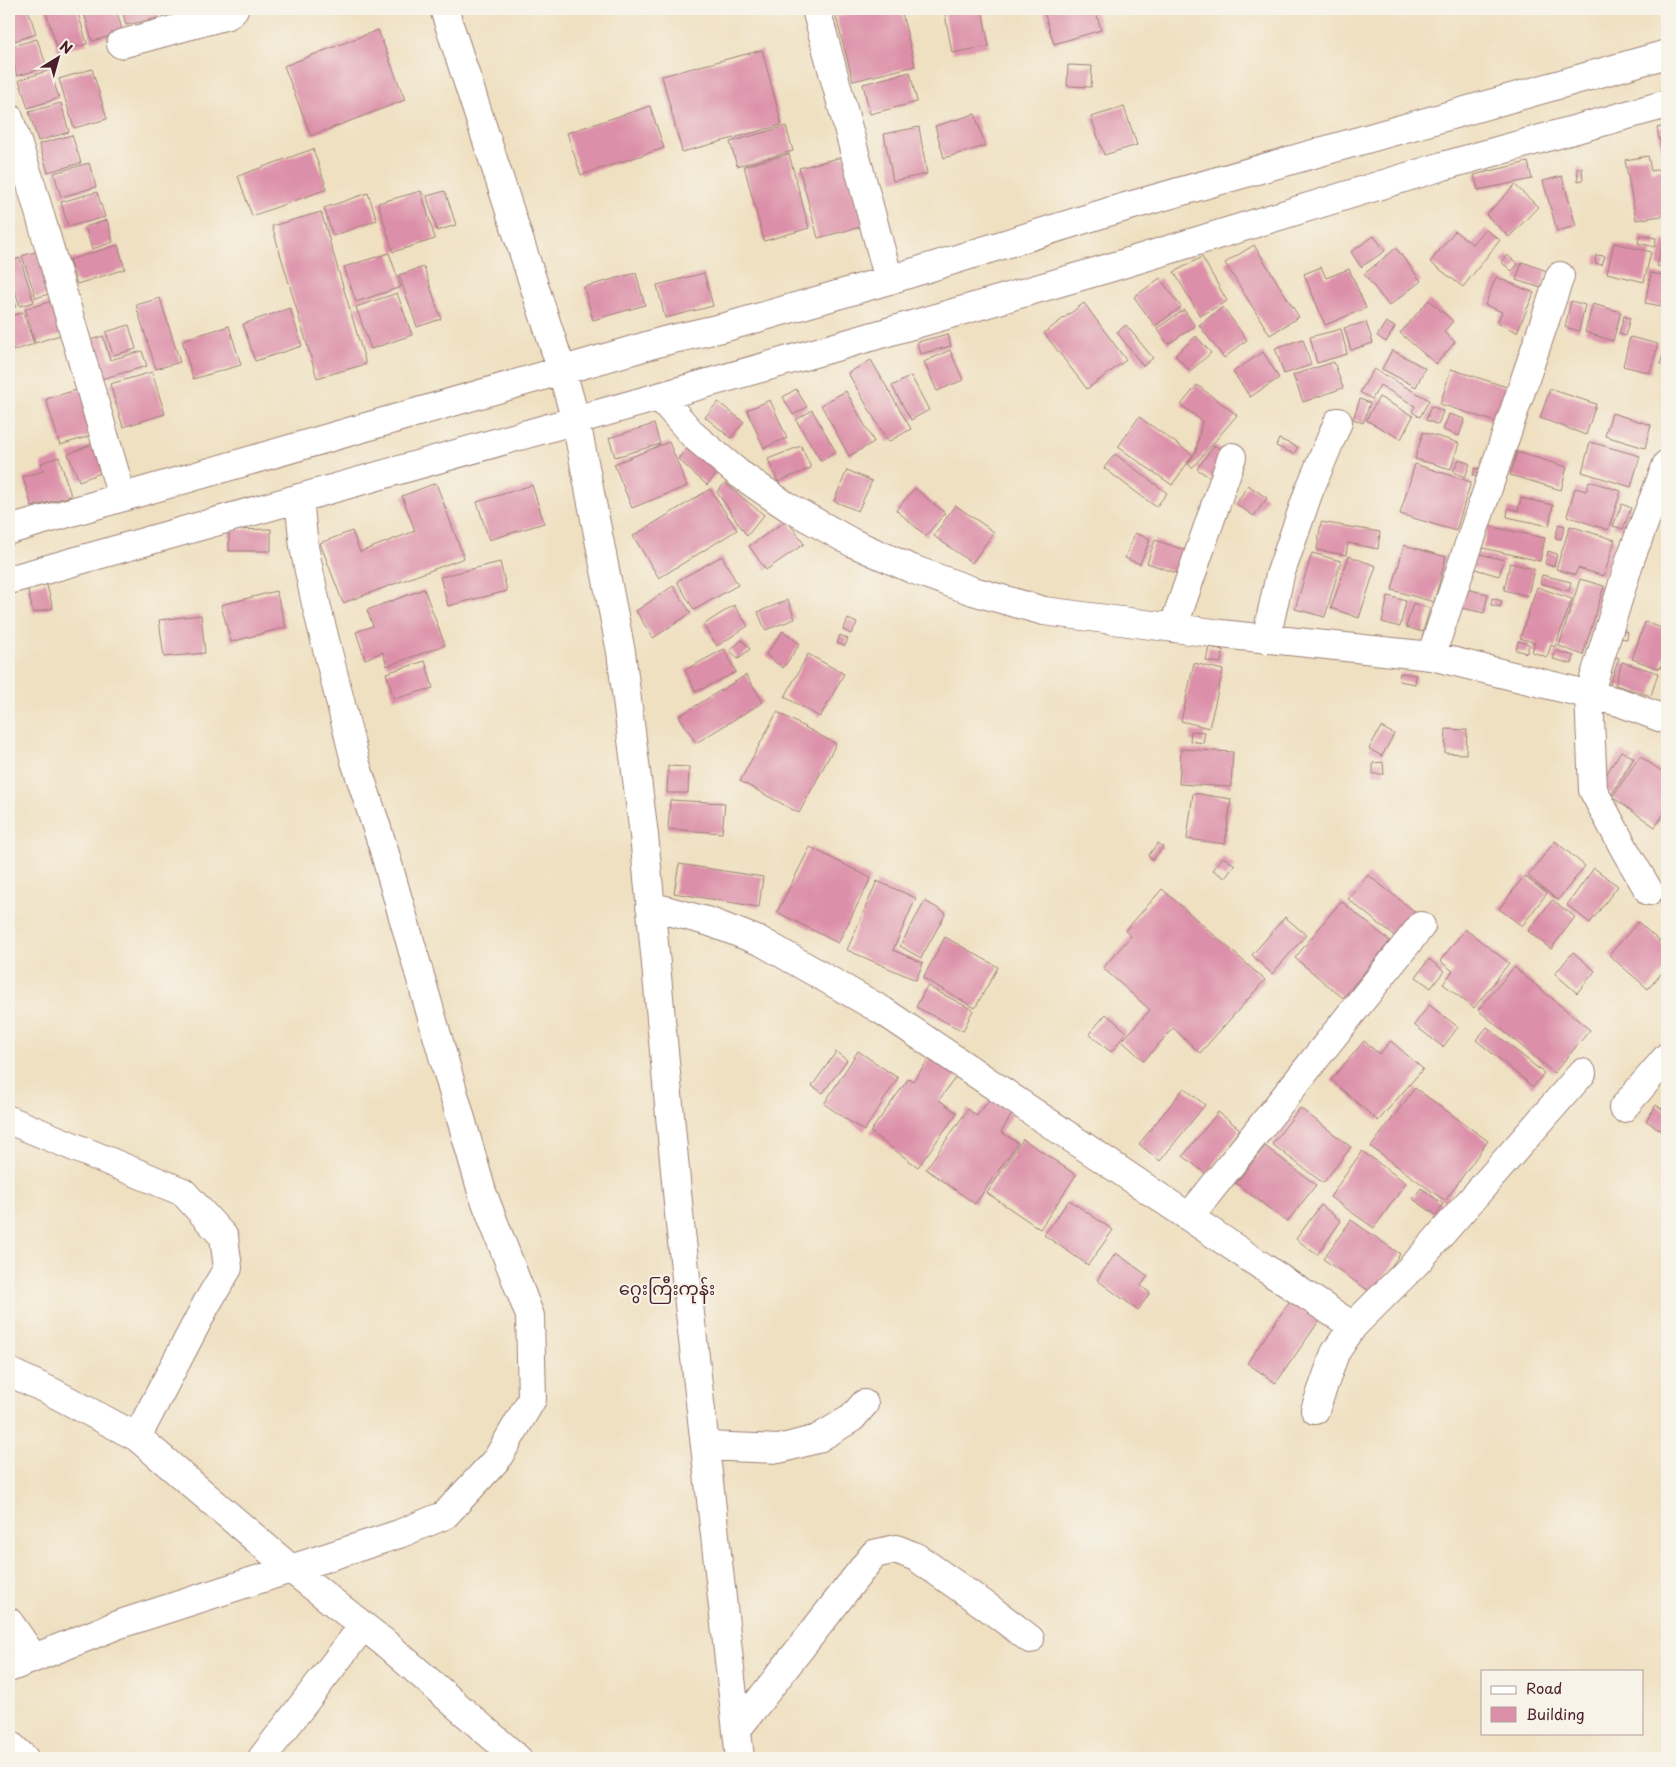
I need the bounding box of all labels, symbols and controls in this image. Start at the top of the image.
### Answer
north arrow [32,32,82,82]
text: N [55,35,77,59]
district label: ဂွေးကြီးကုန်း [619,1274,715,1304]
legend [1481,1670,1644,1734]
text: Road [1526,1676,1562,1699]
text: Building [1526,1702,1585,1725]

